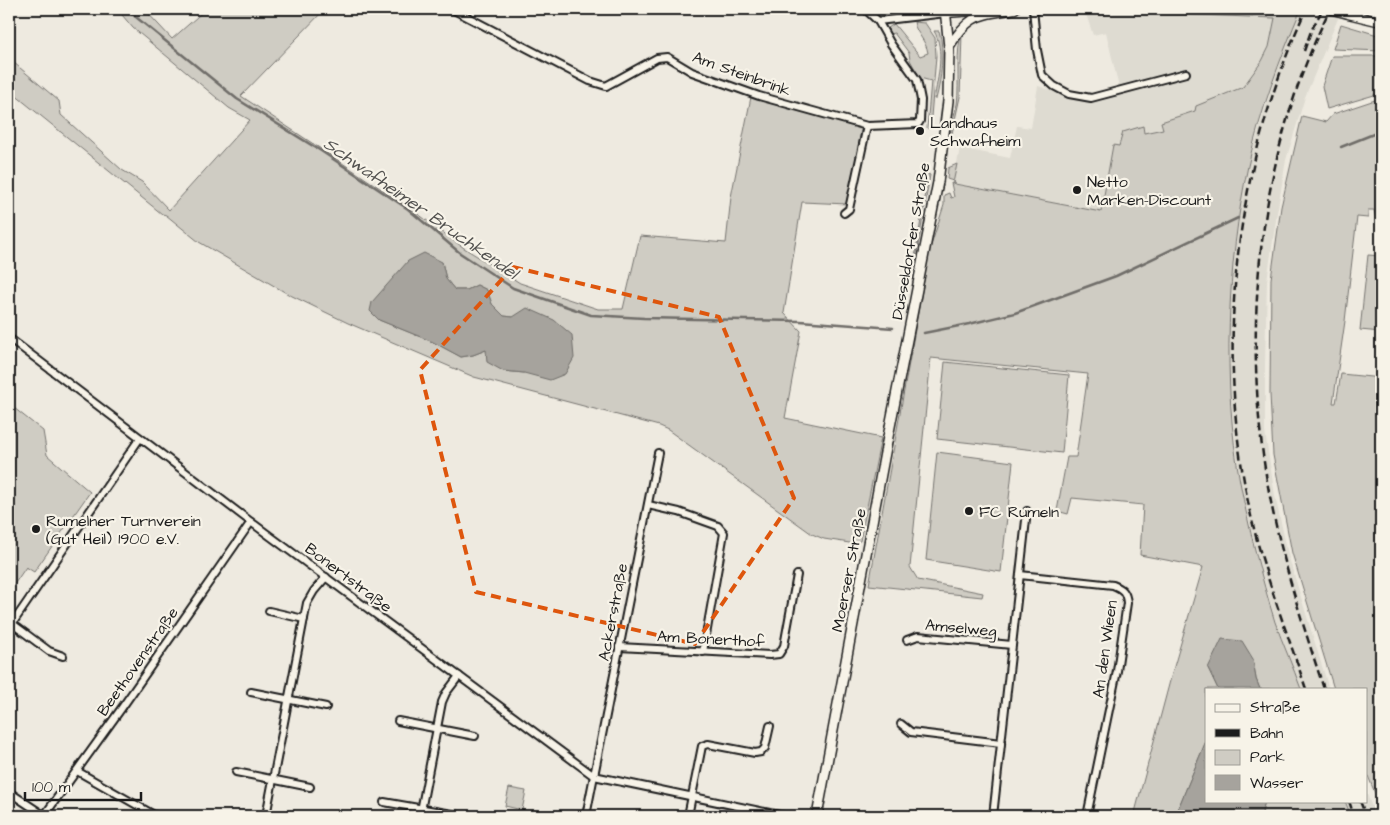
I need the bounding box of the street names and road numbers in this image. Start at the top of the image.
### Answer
street label: Am Steinbrink [690,46,794,102]
street label: Düsseldorfer Straße [886,161,936,321]
street label: Moerser Straße [826,506,872,634]
street label: Bonertstraße [300,538,397,618]
street label: Ackerstraße [593,561,633,663]
street label: An den Wieen [1087,599,1123,700]
street label: Beethovenstraße [92,602,184,721]
street label: Amselweg [924,614,998,643]
street label: Am Bonerthof [657,625,766,653]

